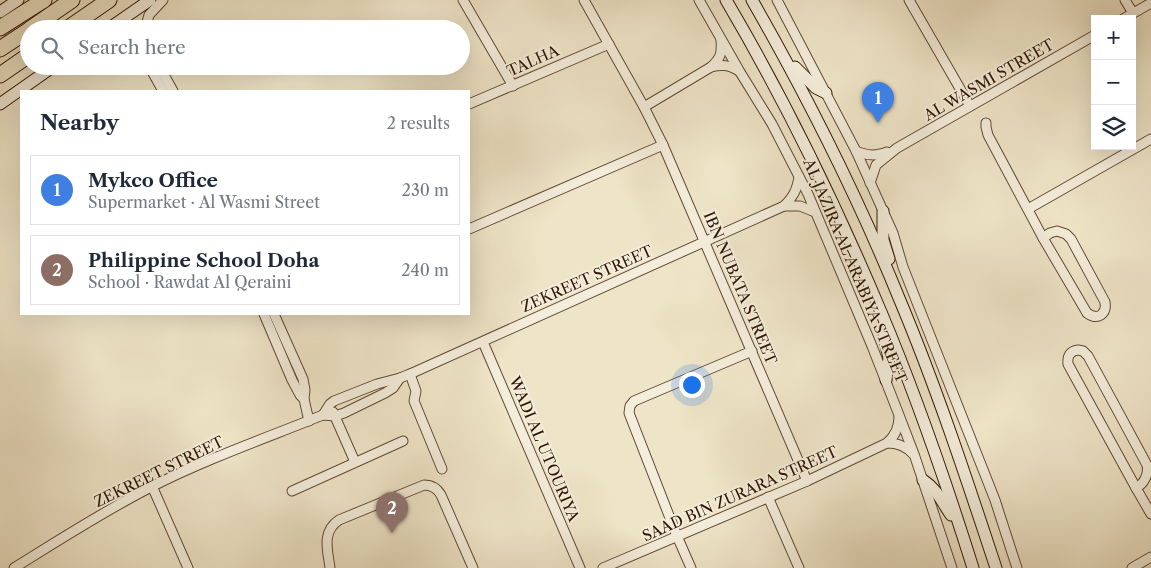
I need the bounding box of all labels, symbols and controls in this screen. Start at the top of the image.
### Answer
map controls [1091,15,1136,150]
button: + [1091,15,1136,60]
search box [20,20,470,75]
icon: search [38,34,66,62]
street label: AL WASMI STREET [919,34,1058,125]
text: Search here [78,36,186,59]
street label: TALHA [504,40,563,80]
button: − [1091,60,1136,105]
pin: 1 [862,82,894,123]
button: layers [1091,105,1136,150]
text: Nearby [40,110,119,135]
text: 2 results [387,113,450,133]
street label: AL JAZIRA AL ARABIYA STREET [799,155,912,387]
text: Mykco Office [88,169,218,192]
text: 1 [53,180,61,200]
text: 230 m [402,180,449,200]
text: Supermarket · Al Wasmi Street [88,192,320,212]
street label: IBN NUBATA STREET [700,208,782,368]
street label: ZEKREET STREET [518,241,656,316]
text: Philippine School Doha [88,249,320,272]
text: 2 [52,260,62,280]
text: 240 m [401,260,449,280]
text: School · Rawdat Al Qeraini [88,272,291,292]
street label: WADI AL UTOURIYA [505,372,584,525]
your location [679,372,705,398]
street label: ZEKREET STREET [91,432,227,511]
street label: SAAD BIN ZURARA STREET [639,441,841,545]
pin: 2 [376,492,408,533]

